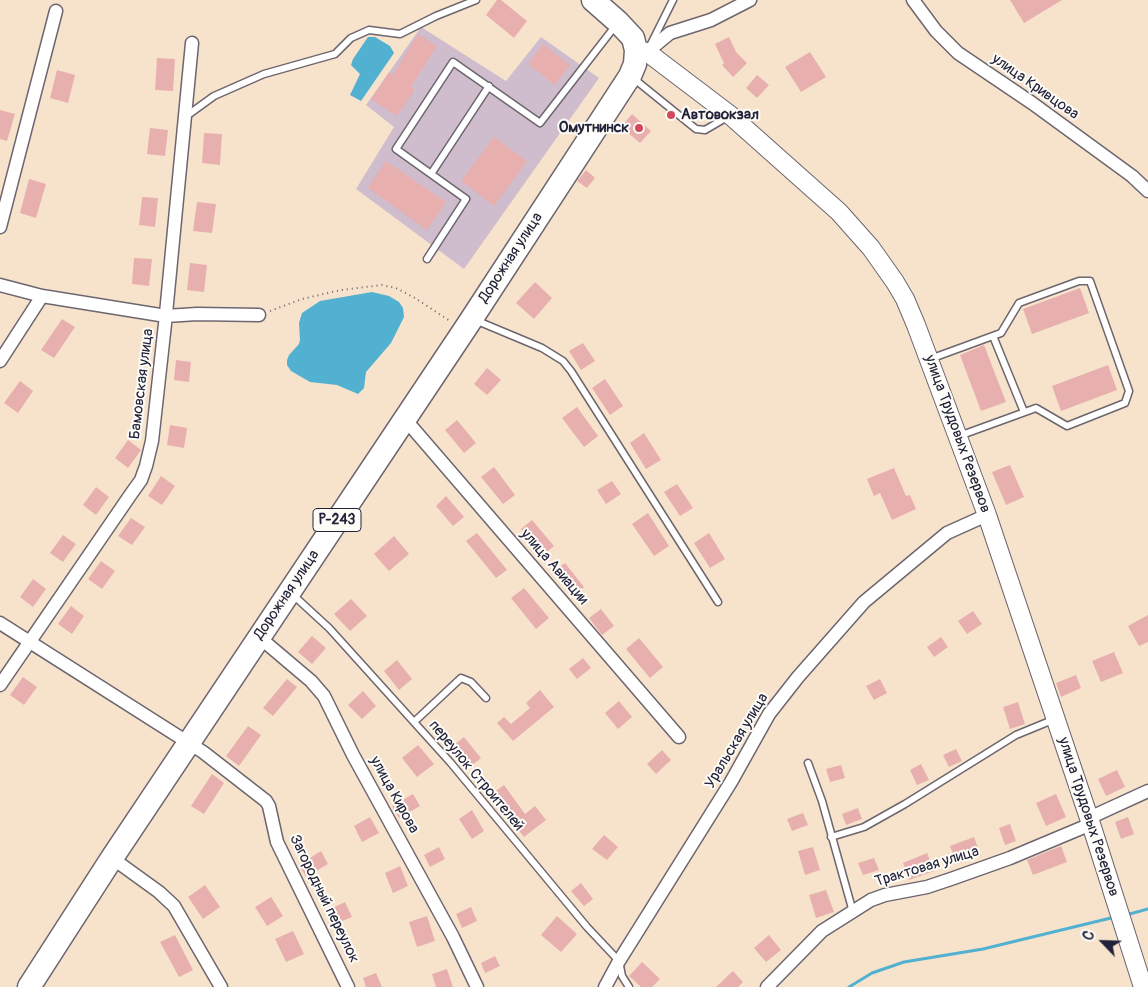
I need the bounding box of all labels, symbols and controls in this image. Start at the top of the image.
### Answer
street label: улица Кривцова [988,50,1082,124]
place label: Автовокзал [681,106,759,124]
marker: Автовокзал [665,109,677,121]
place label: Омутнинск [559,119,629,137]
marker: Омутнинск [633,122,645,134]
street label: Дорожная улица [475,210,547,306]
street label: Бамовская улица [126,328,158,440]
street label: улица Трудовых Резервов [920,353,994,515]
road number: Р-243 [313,508,361,532]
street label: улица Авиации [516,526,592,608]
street label: Дорожная улица [250,547,324,643]
street label: Уральская улица [702,690,772,792]
street label: переулок Строителей [424,717,528,835]
street label: улица Трудовых Резервов [1054,735,1122,899]
street label: улица Кирова [365,753,423,837]
street label: Загородный переулок [285,832,363,966]
street label: Трактовая улица [873,843,981,891]
north arrow [1078,917,1128,967]
text: С [1079,928,1098,943]

